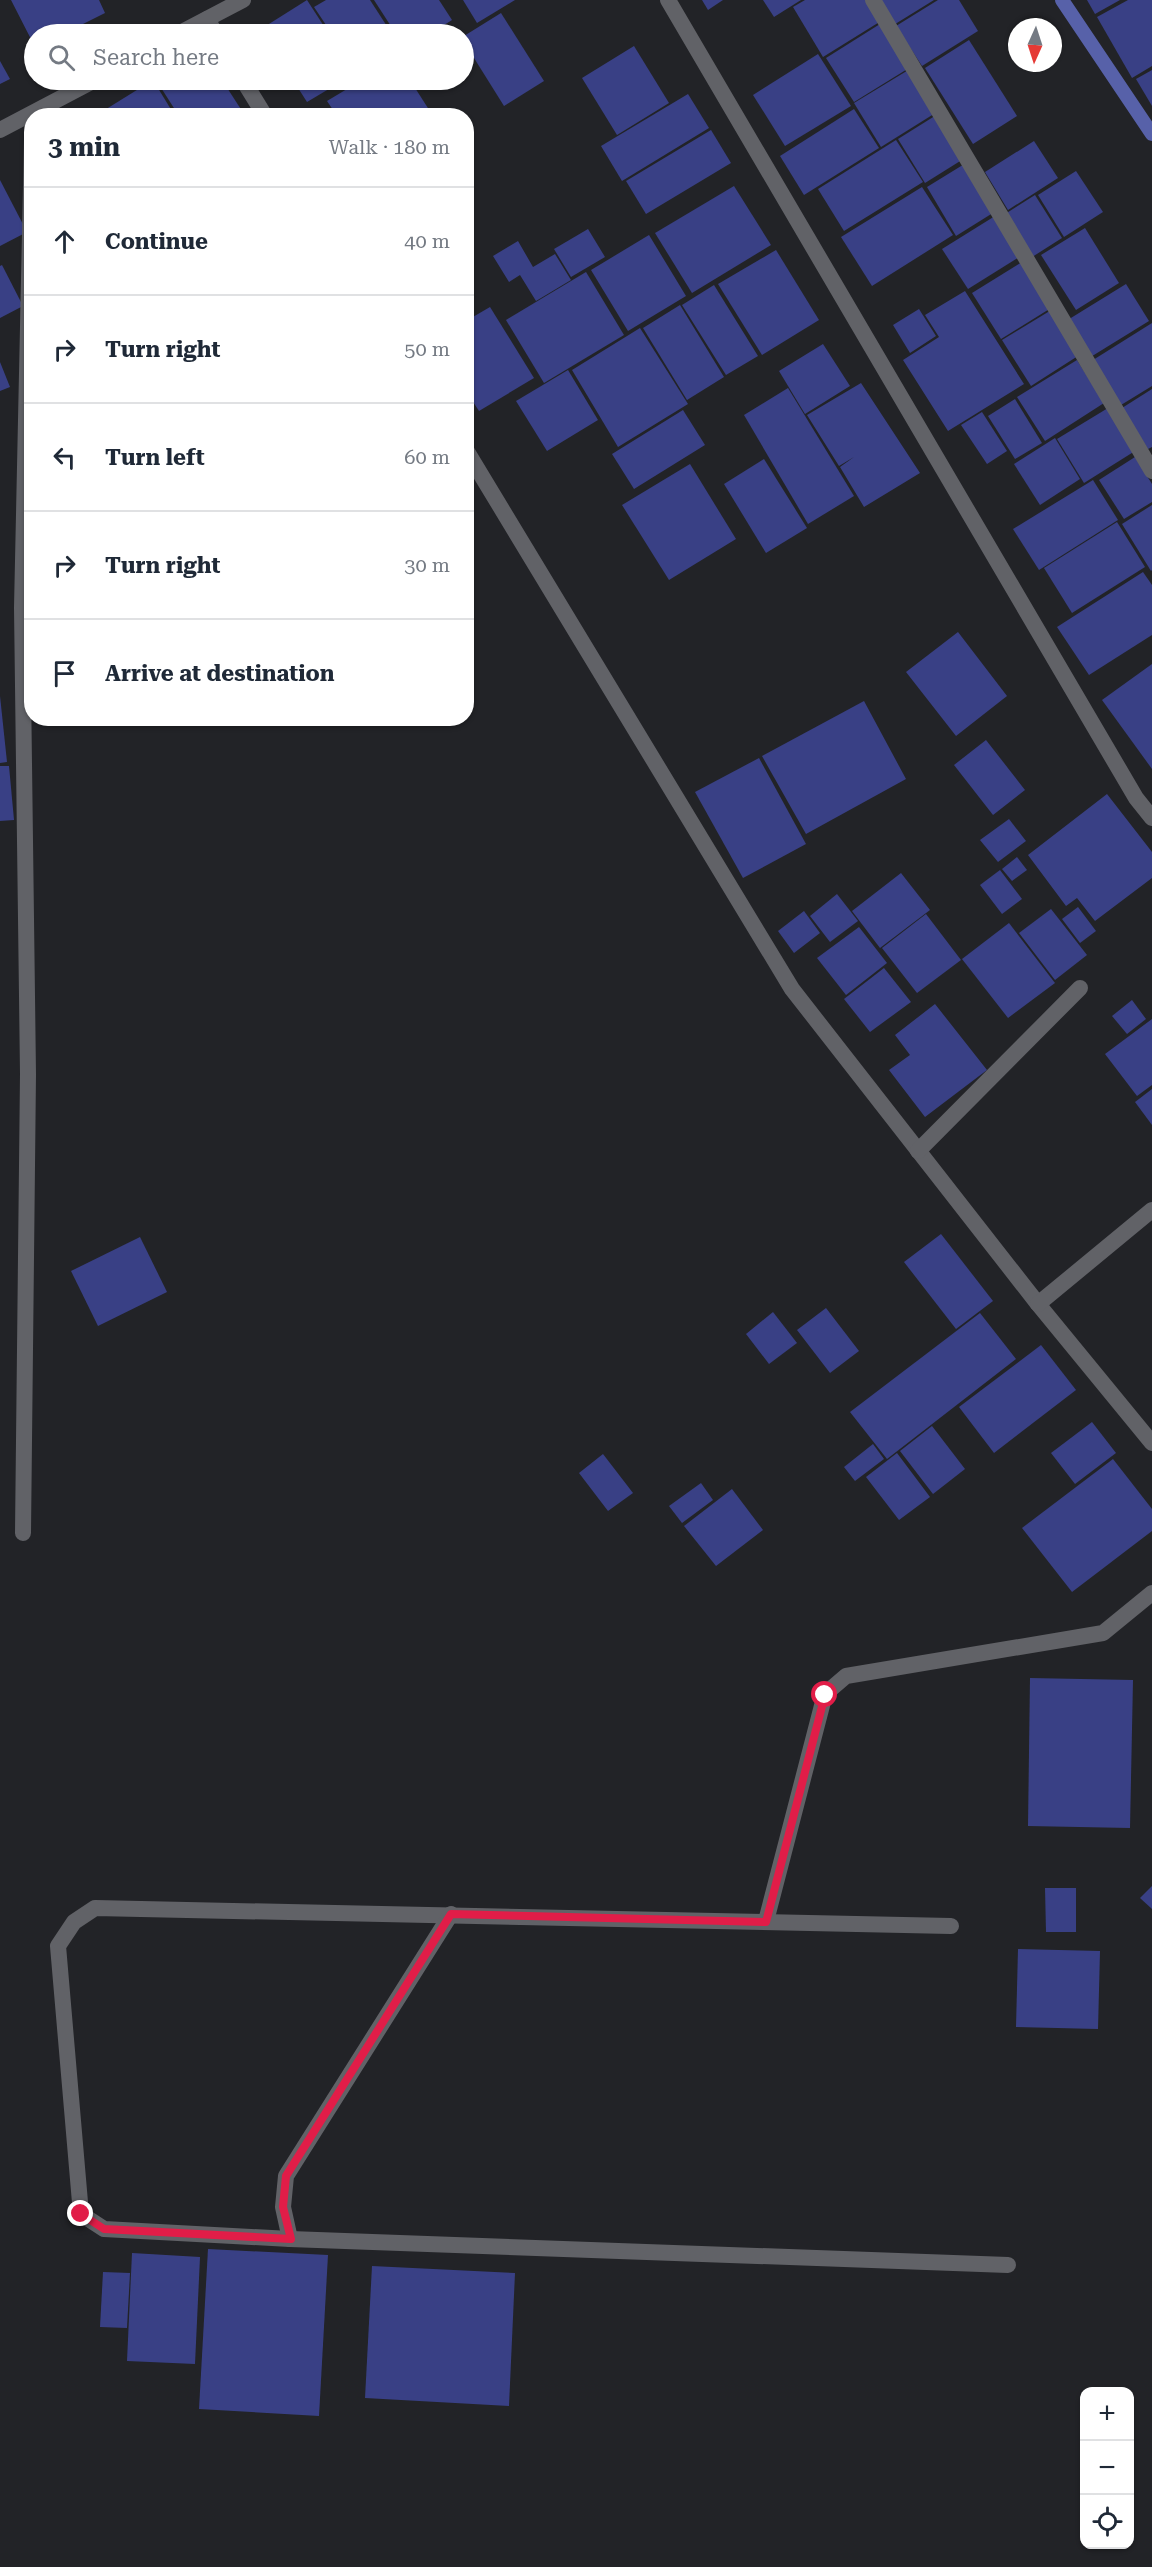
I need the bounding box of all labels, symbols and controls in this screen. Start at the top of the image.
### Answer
north arrow [1008,18,1062,72]
search box [24,24,474,90]
icon: search [45,41,78,74]
text: Search here [93,45,219,70]
text: 3 min [48,132,120,162]
text: Walk · 180 m [329,135,450,159]
icon: ahead [48,225,81,258]
text: Continue [105,229,208,254]
text: 40 m [404,229,450,253]
icon: right [48,333,81,366]
text: Turn right [105,337,220,362]
text: 50 m [404,337,450,361]
icon: left [48,441,81,474]
text: Turn left [105,445,205,470]
text: 60 m [404,445,450,469]
icon: right [48,549,81,582]
text: Turn right [105,553,220,578]
text: 30 m [404,553,450,577]
icon: arrive [48,657,81,690]
text: Arrive at destination [105,661,334,686]
route start [811,1681,837,1707]
route end [67,2200,93,2226]
map controls [1080,2387,1134,2549]
button: + [1080,2387,1134,2441]
button: − [1080,2441,1134,2495]
button: locate [1080,2495,1134,2549]

